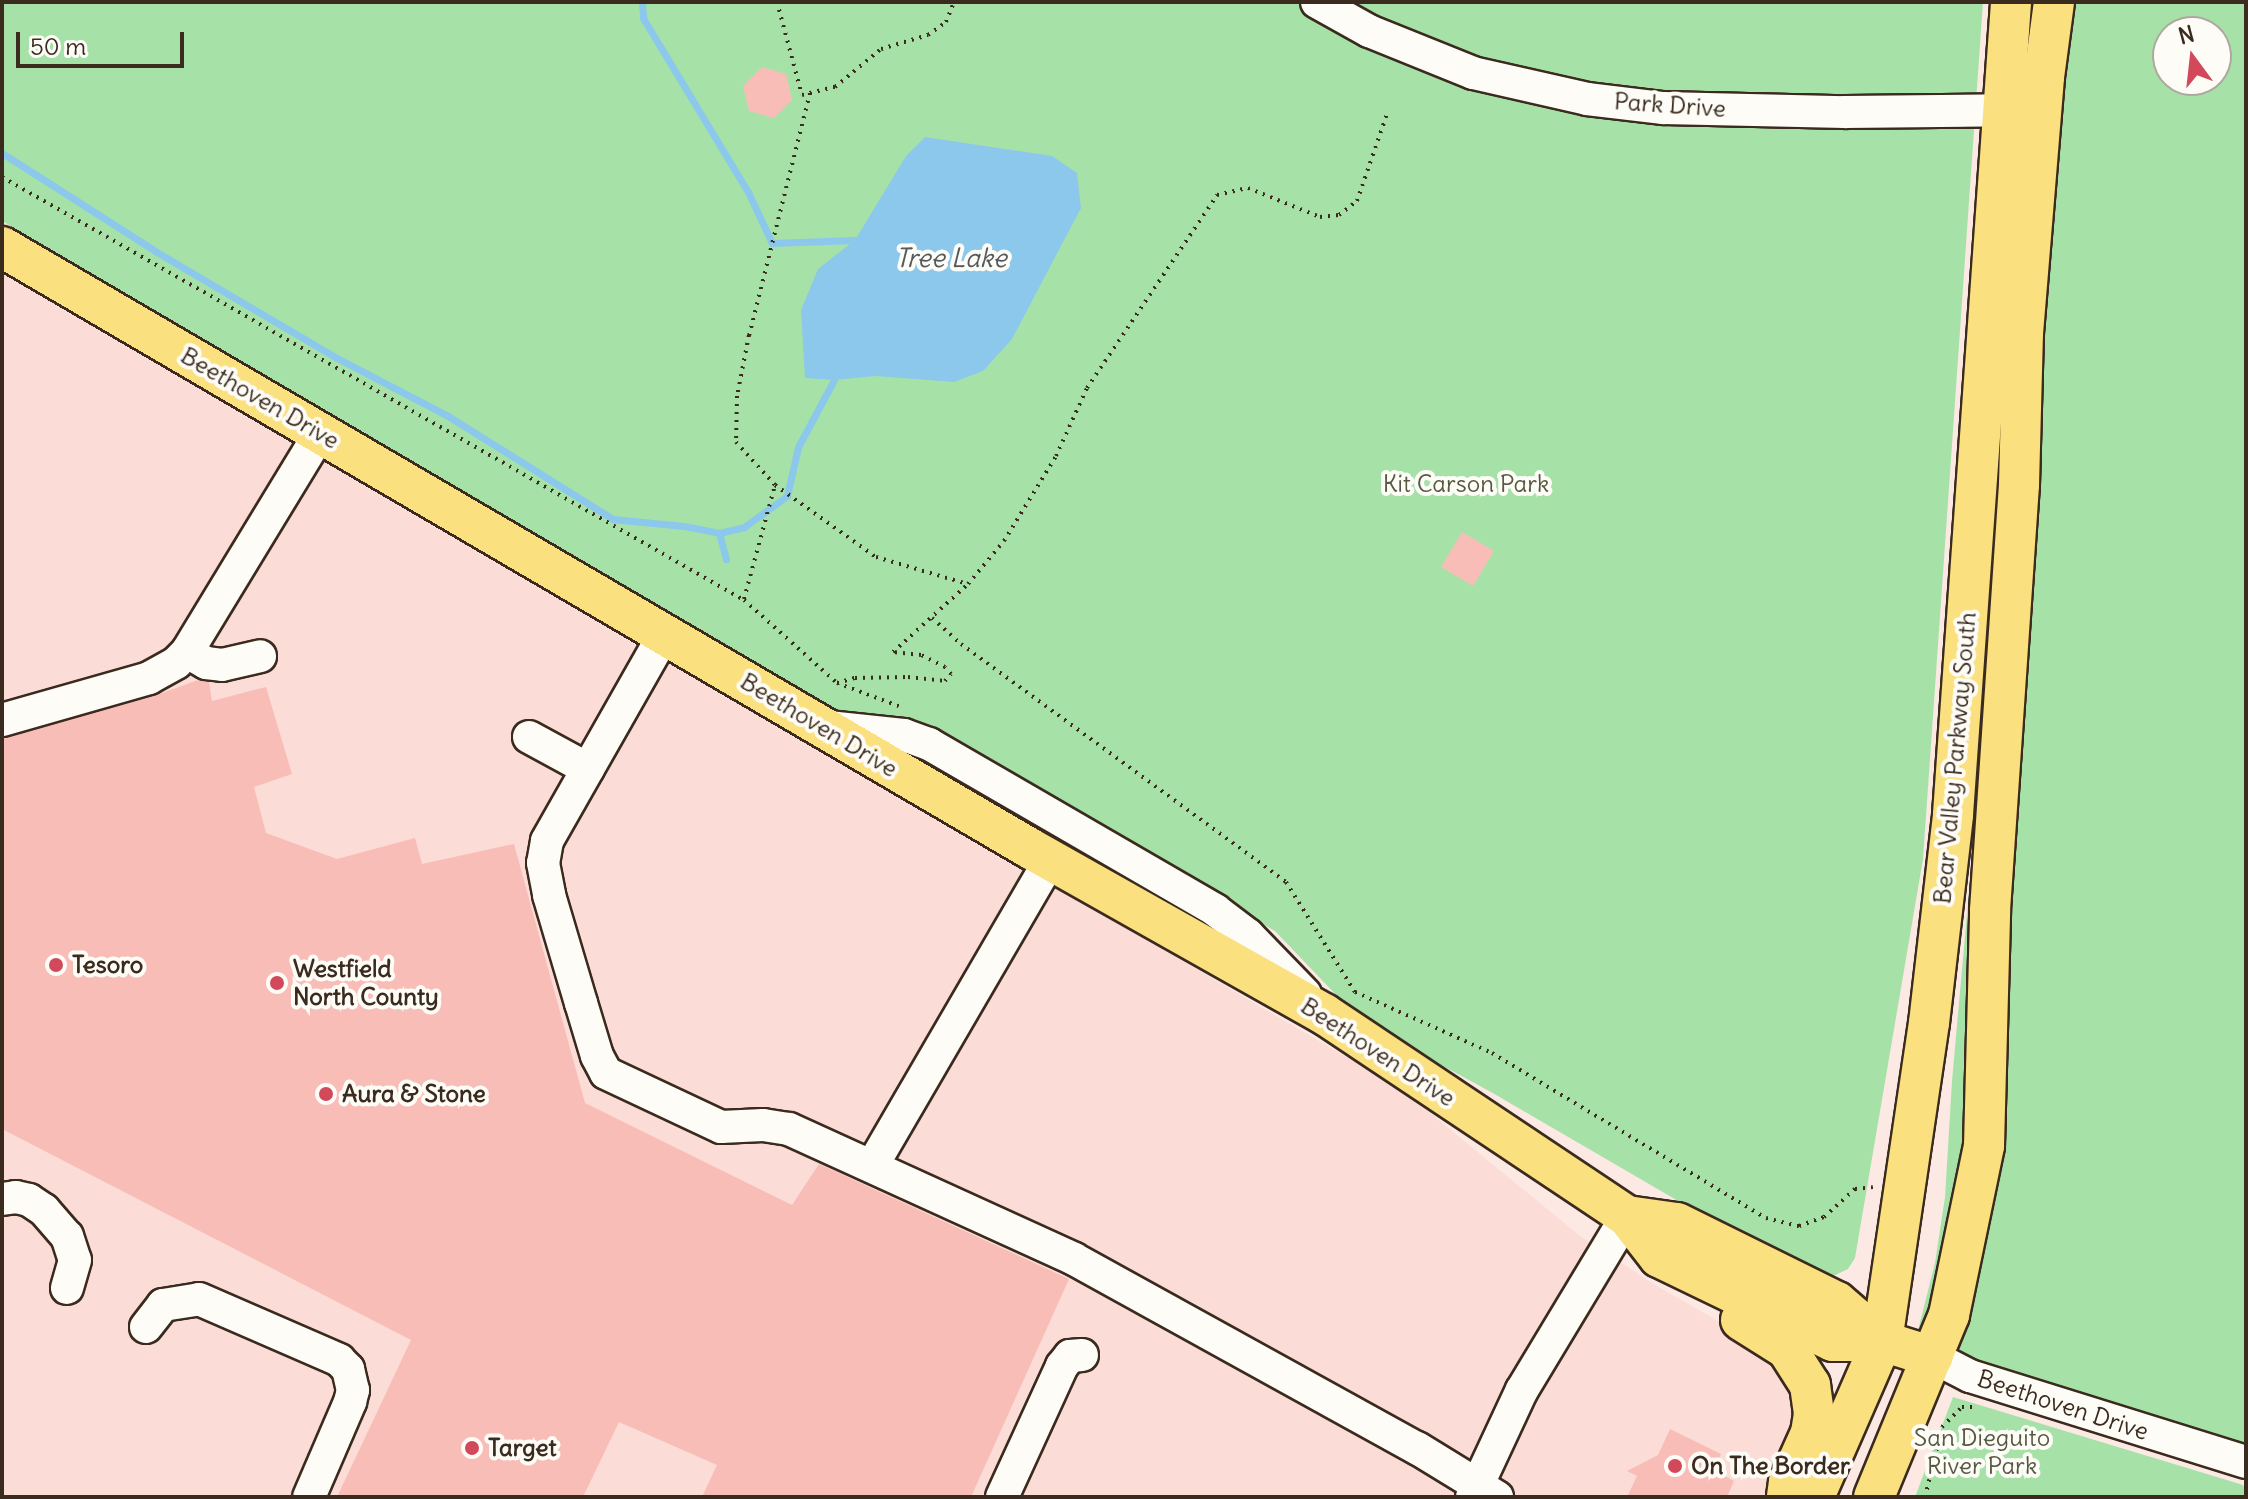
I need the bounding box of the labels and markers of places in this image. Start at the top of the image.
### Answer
place label: Tesoro [72,951,143,979]
place label: Westfield North County [293,955,439,1011]
marker: Tesoro [47,956,65,974]
marker: Westfield North County [268,974,286,992]
place label: Aura & Stone [342,1080,486,1108]
marker: Aura & Stone [317,1085,335,1103]
place label: Target [488,1434,557,1462]
marker: Target [463,1439,481,1457]
place label: On The Border [1691,1452,1850,1480]
marker: On The Border [1666,1457,1684,1475]

